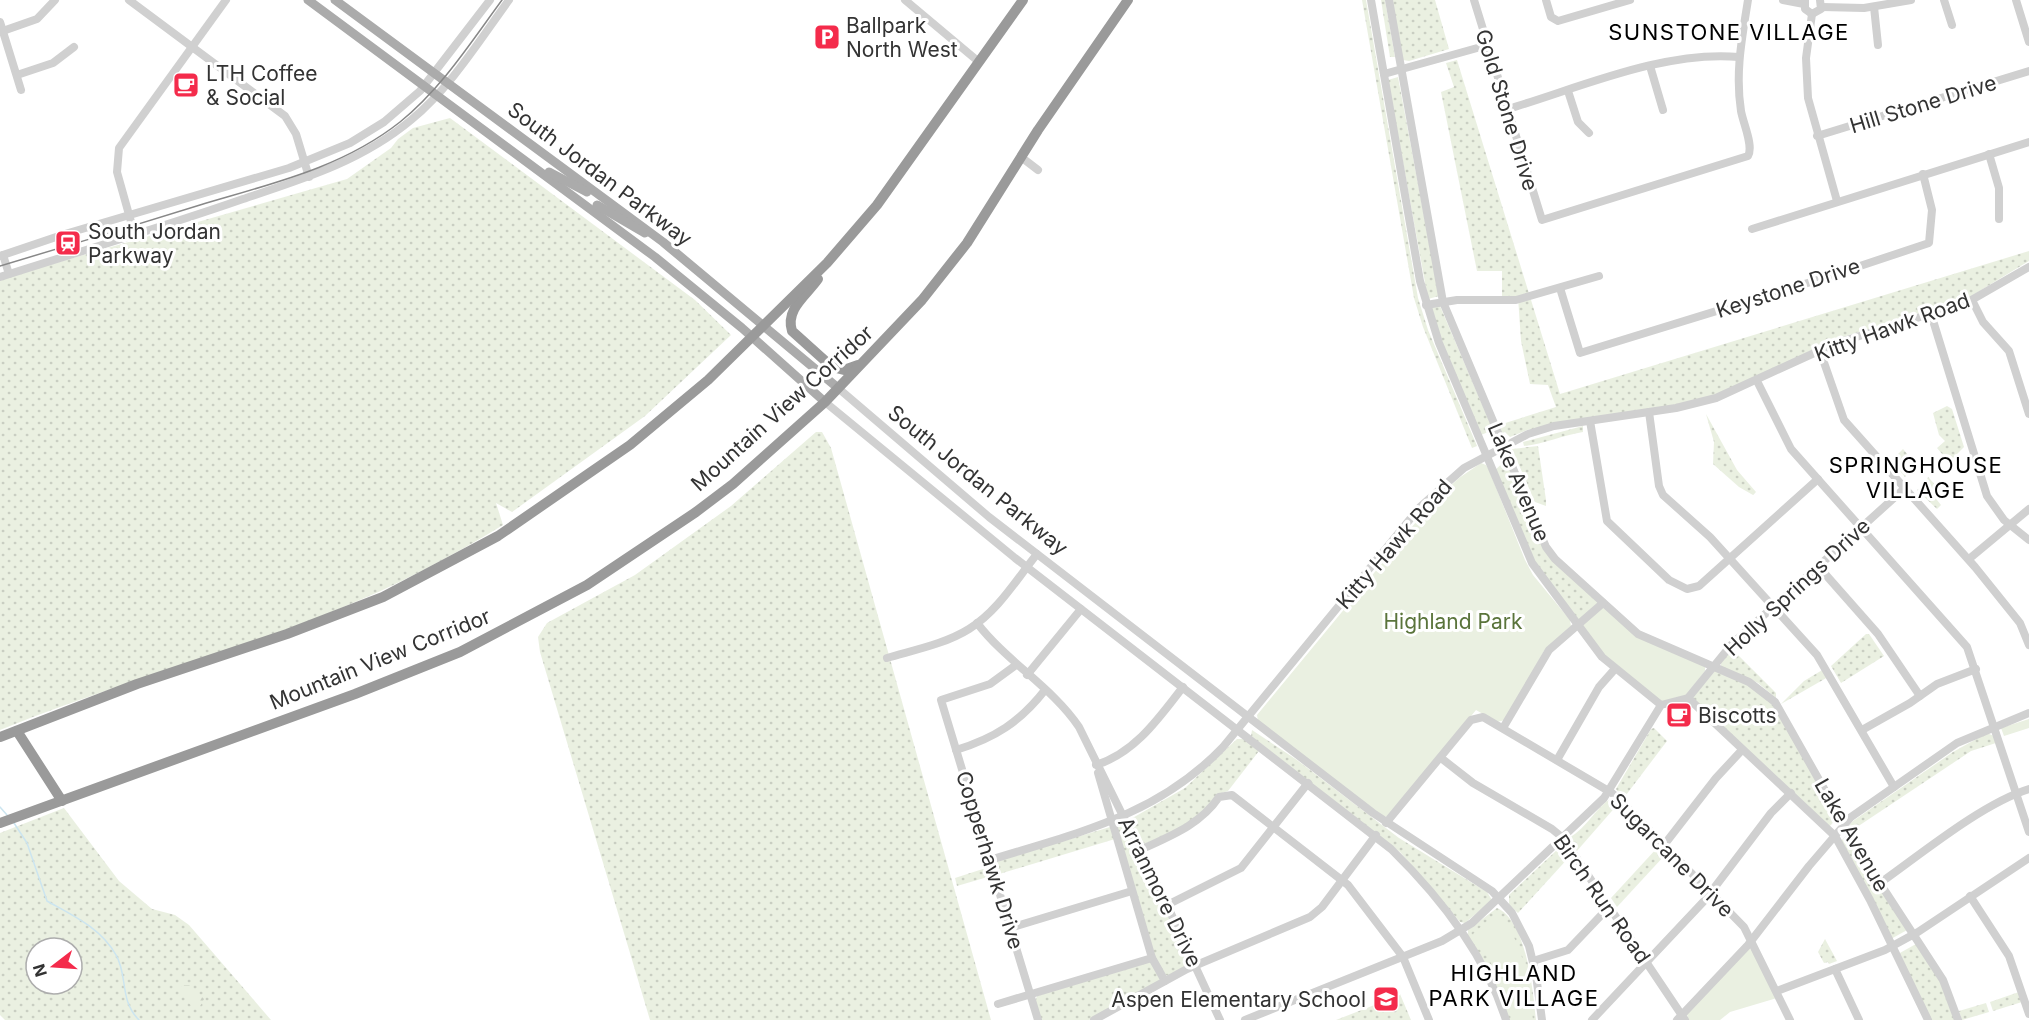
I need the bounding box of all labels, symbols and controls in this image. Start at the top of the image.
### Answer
place label: Ballpark North West [846,13,958,62]
district label: SUNSTONE VILLAGE [1608,19,1850,45]
parking icon: Ballpark North West [812,22,842,52]
street label: Gold Stone Drive [1471,26,1543,194]
place label: LTH Coffee & Social [206,61,317,110]
cafe icon: LTH Coffee & Social [171,70,201,100]
street label: Hill Stone Drive [1847,70,1999,138]
street label: South Jordan Parkway [503,97,697,252]
place label: South Jordan Parkway [88,219,221,268]
station icon: South Jordan Parkway [53,228,83,258]
street label: Keystone Drive [1713,253,1863,323]
street label: Kitty Hawk Road [1811,287,1973,367]
street label: Mountain View Corridor [686,320,878,496]
street label: South Jordan Parkway [883,400,1073,560]
street label: Lake Avenue [1483,419,1555,545]
district label: SPRINGHOUSE VILLAGE [1829,452,2003,503]
street label: Kitty Hawk Road [1331,474,1457,614]
street label: Holly Springs Drive [1719,513,1875,661]
street label: Mountain View Corridor [266,603,494,715]
park label: Highland Park [1383,609,1523,634]
cafe icon: Biscotts [1664,700,1694,730]
place label: Biscotts [1698,703,1777,728]
street label: Copperhawk Drive [951,768,1029,952]
street label: Lake Avenue [1810,774,1894,896]
street label: Sugarcane Drive [1605,788,1739,922]
street label: Arranmore Drive [1113,813,1207,971]
street label: Birch Run Road [1548,830,1656,968]
north arrow [24,936,84,996]
district label: HIGHLAND PARK VILLAGE [1429,960,1599,1011]
text: N [28,962,51,979]
school or university icon: Aspen Elementary School [1371,984,1401,1014]
place label: Aspen Elementary School [1111,987,1366,1012]

